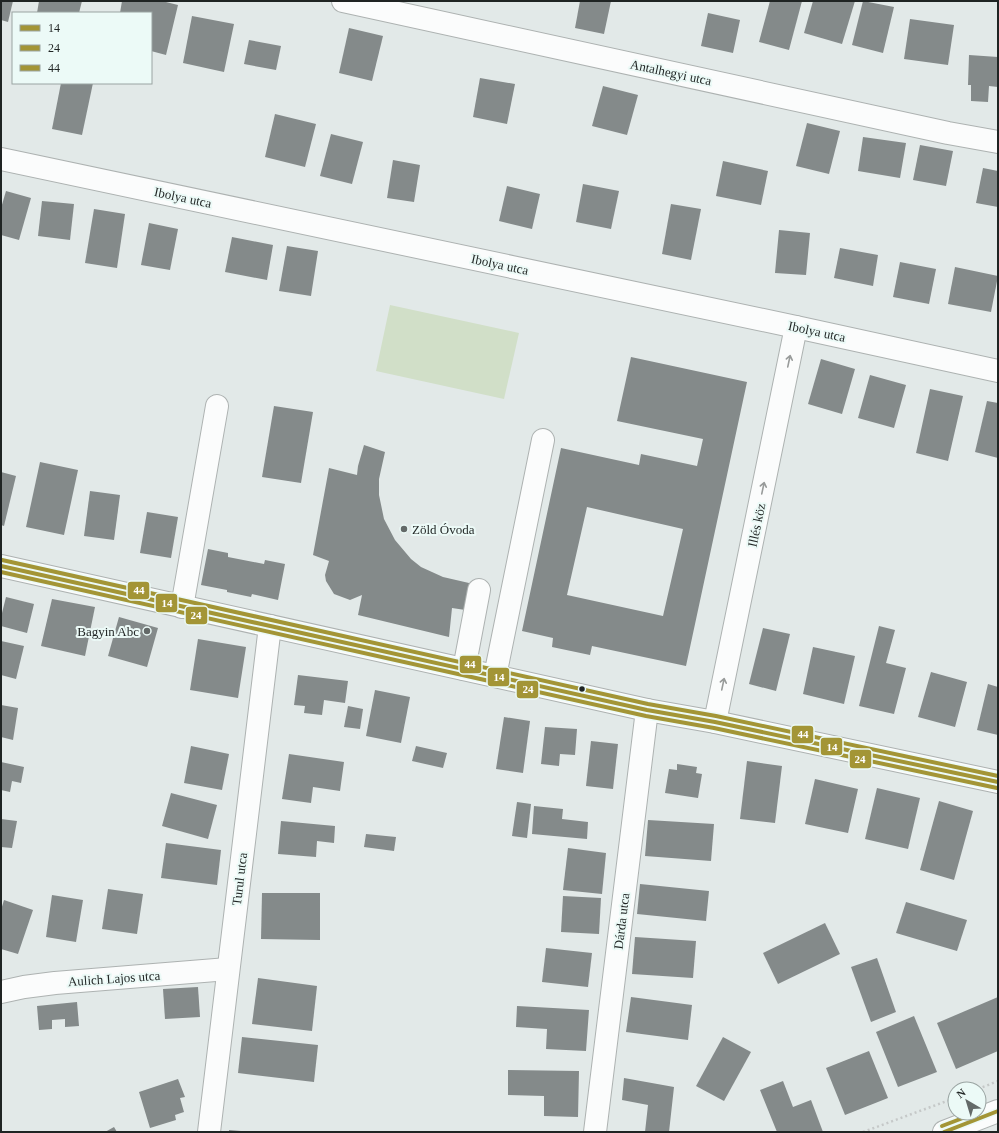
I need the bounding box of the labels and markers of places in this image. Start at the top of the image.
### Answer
place label: Zöld Óvoda [412,522,475,537]
marker: Zöld Óvoda [399,524,409,534]
place label: Bagyin Abc [77,624,139,639]
marker: Bagyin Abc [142,626,152,636]
unlabelled marker [577,684,587,694]

